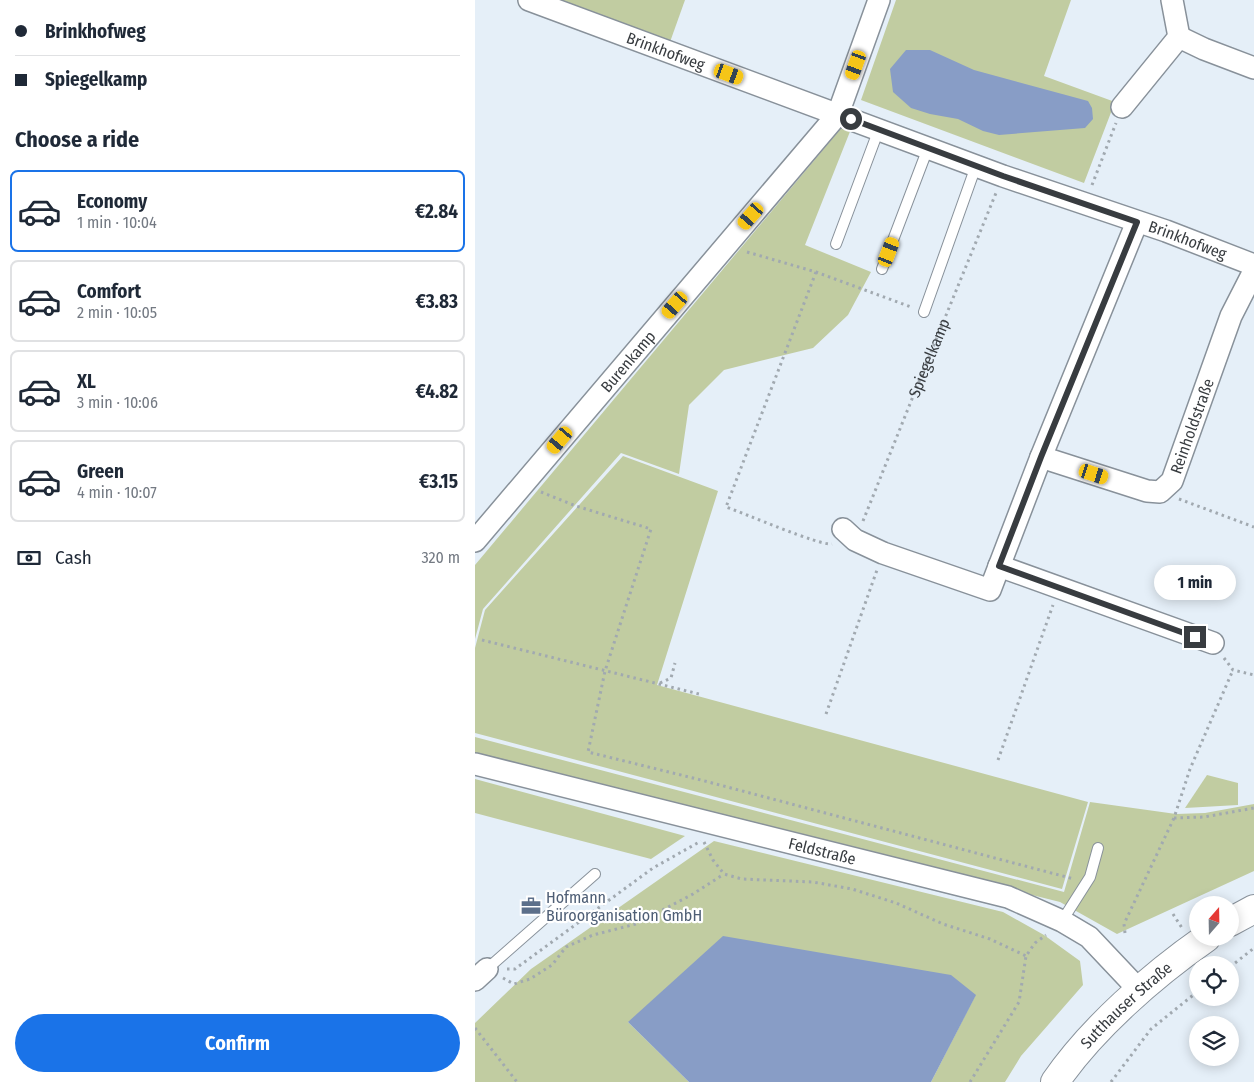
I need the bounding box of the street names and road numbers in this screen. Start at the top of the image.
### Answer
street label: Brinkhofweg [624,28,708,75]
street label: Brinkhofweg [1146,217,1230,264]
street label: Spiegelkamp [905,316,954,400]
street label: Burenkamp [597,327,660,396]
street label: Reinholdstraße [1166,376,1218,476]
street label: Feldstraße [787,834,858,869]
street label: Sutthauser Straße [1077,958,1176,1052]

